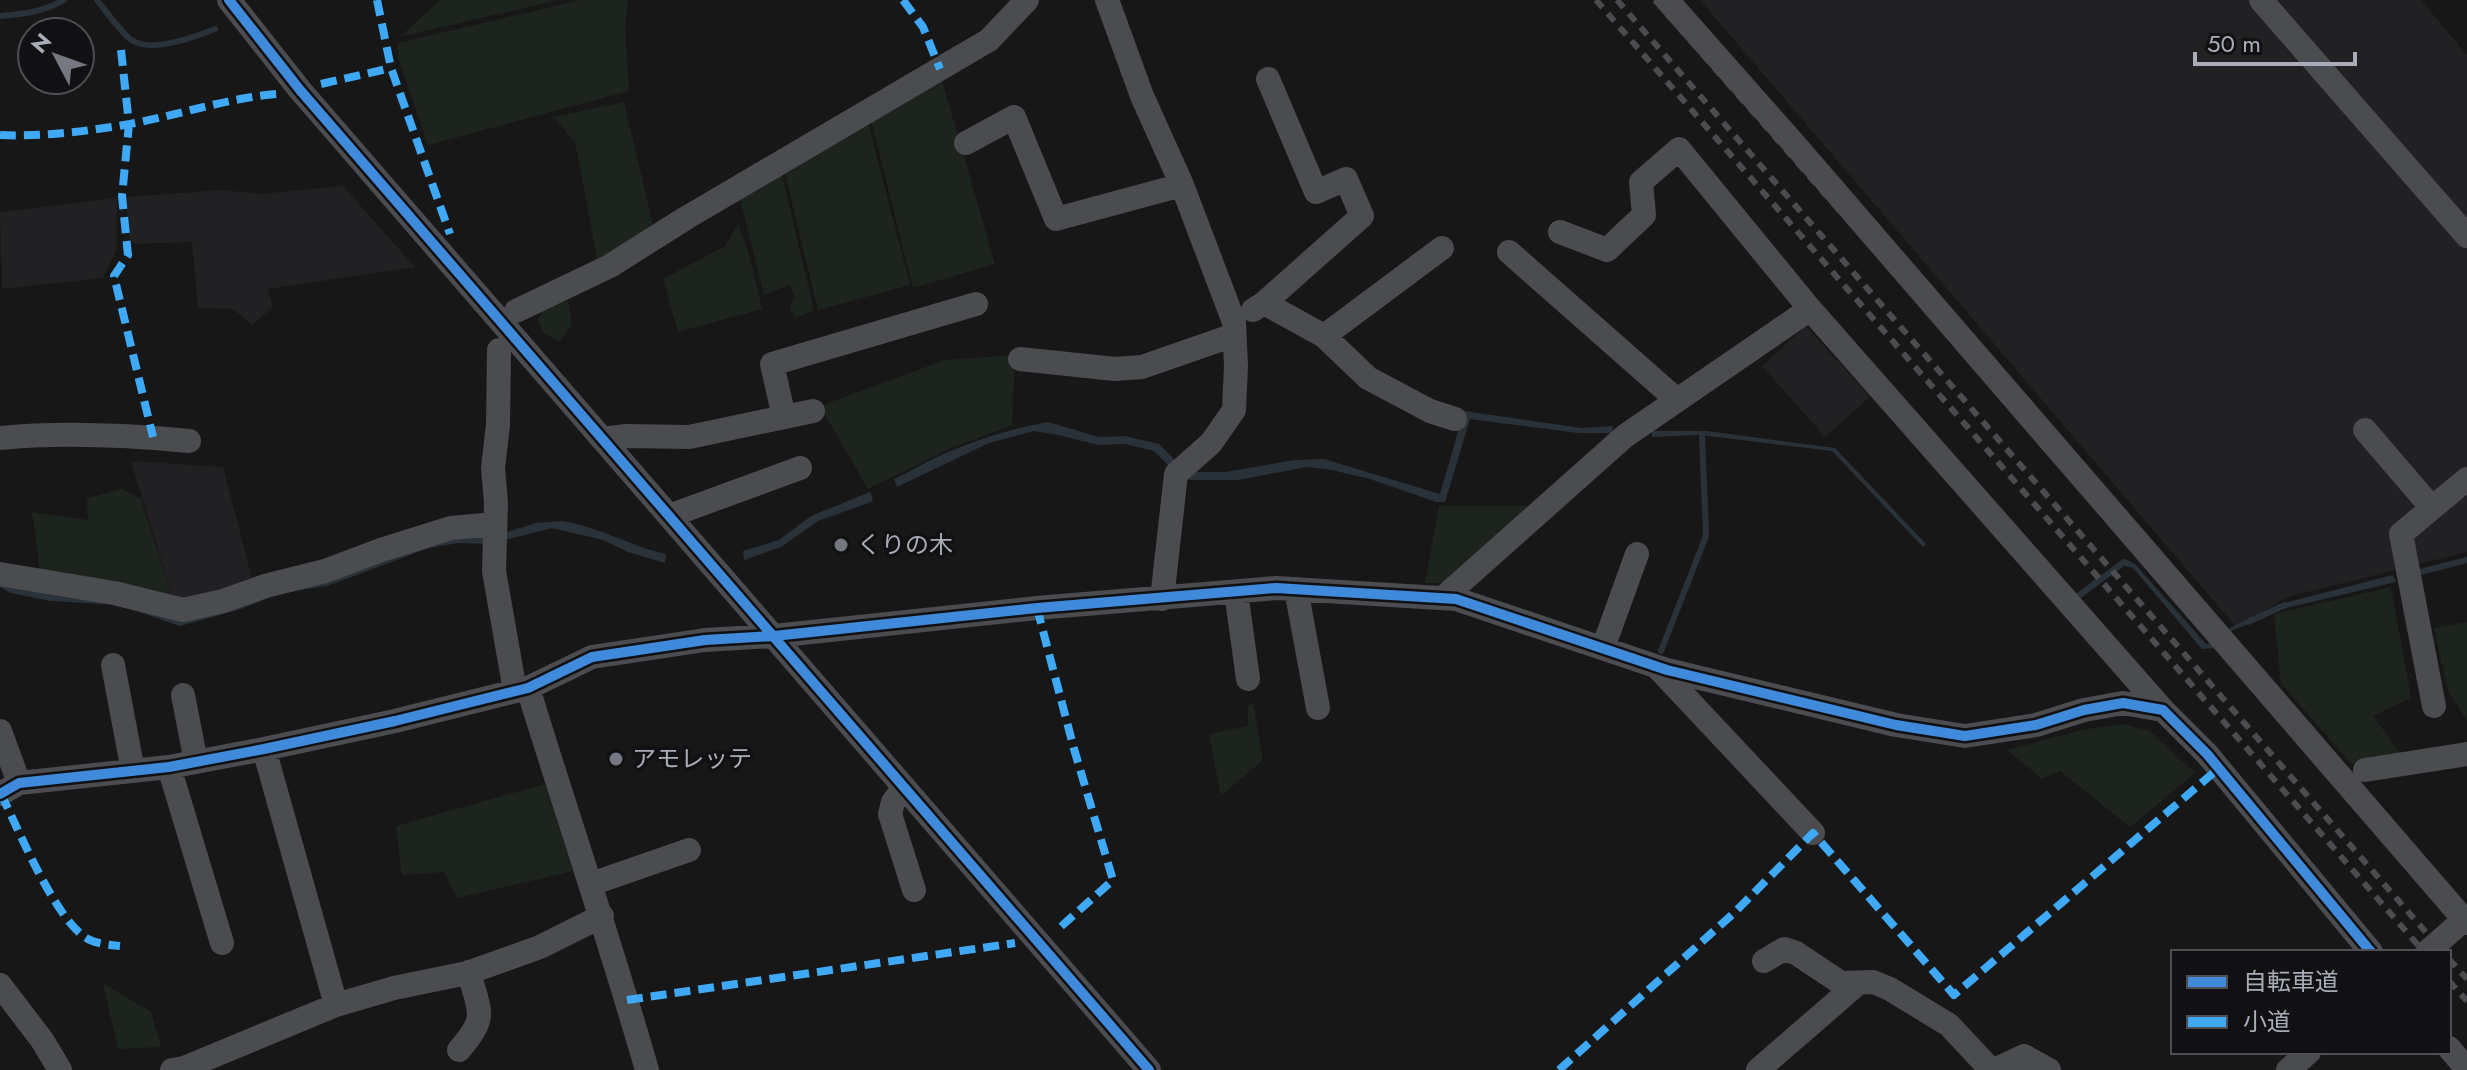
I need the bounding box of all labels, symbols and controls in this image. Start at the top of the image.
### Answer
north arrow [16,16,96,96]
scale bar [2195,16,2355,66]
text: N [23,26,59,60]
text: 50 m [2207,26,2261,61]
place label: くりの木 [857,527,953,562]
marker: くりの木 [832,536,850,554]
place label: アモレッテ [632,741,752,776]
marker: アモレッテ [607,750,625,768]
legend [2171,950,2451,1054]
text: 自転車道 [2243,964,2339,999]
text: 小道 [2243,1004,2291,1039]

